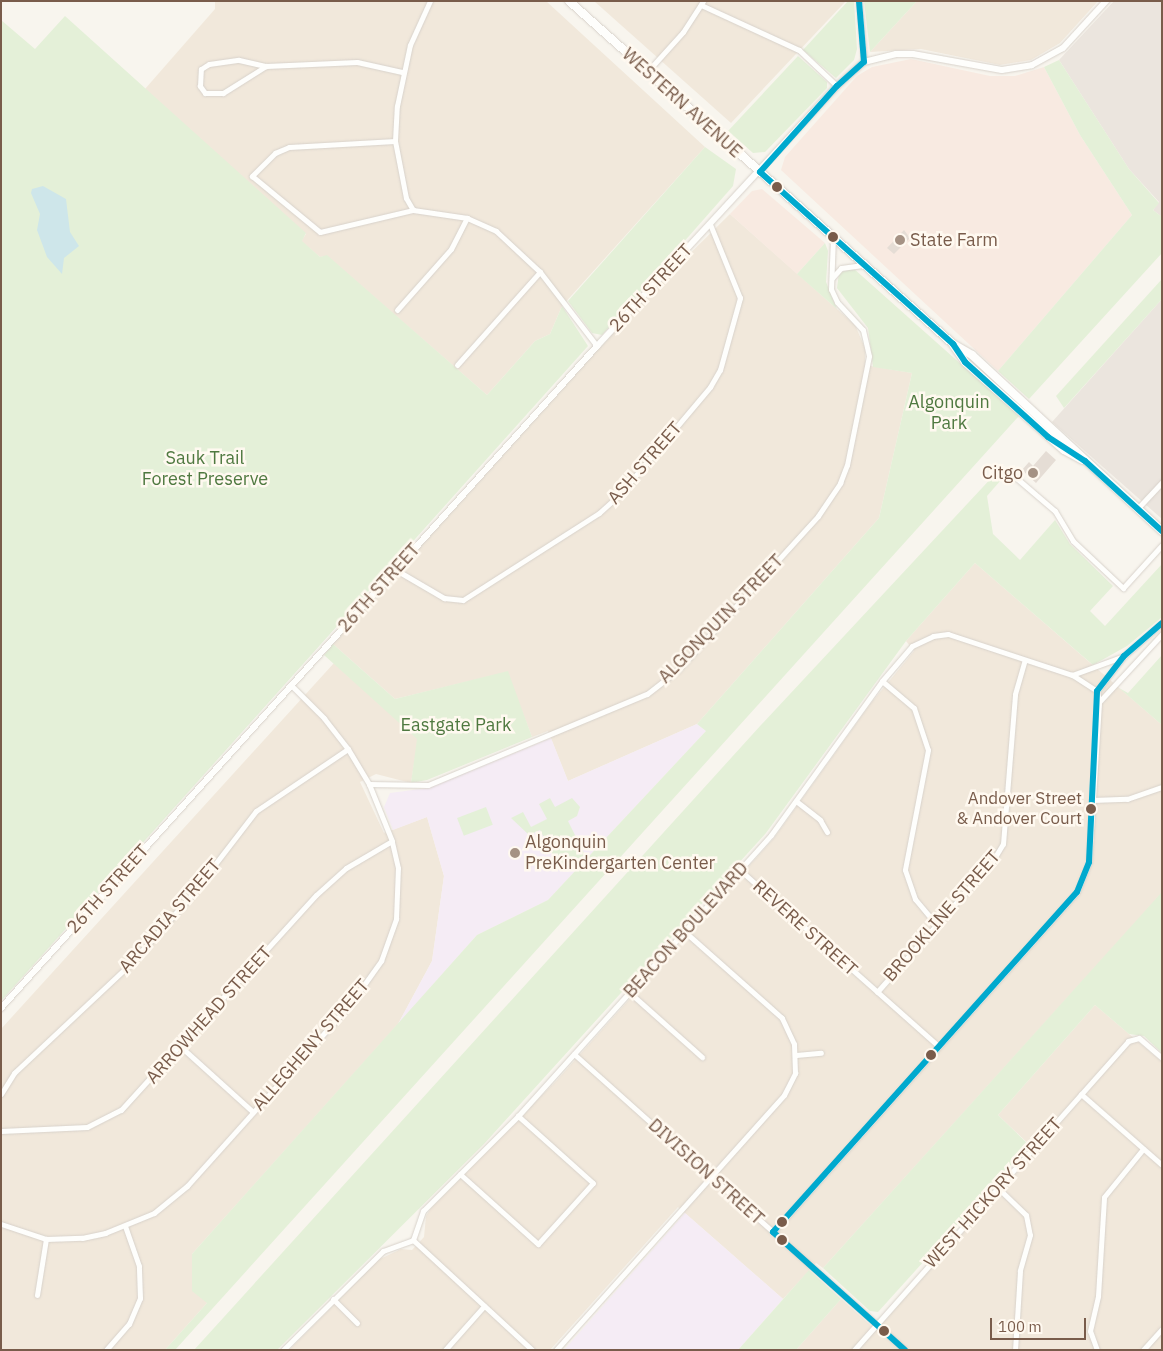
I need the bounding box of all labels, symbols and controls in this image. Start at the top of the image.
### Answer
street label: WESTERN AVENUE [618,44,746,162]
unlabelled marker [772,182,782,192]
place label: State Farm [910,229,998,251]
unlabelled marker [828,232,838,242]
marker: State Farm [894,234,906,246]
street label: 26TH STREET [605,240,697,336]
park label: Algonquin Park [908,392,990,434]
street label: ASH STREET [603,417,687,509]
park label: Sauk Trail Forest Preserve [142,448,268,490]
place label: Citgo [982,462,1023,484]
marker: Citgo [1027,467,1039,479]
street label: 26TH STREET [333,539,425,637]
street label: ALGONQUIN STREET [654,550,788,688]
park label: Eastgate Park [401,714,511,736]
place label: Andover Street & Andover Court [957,789,1082,829]
marker: Andover Street & Andover Court [1086,804,1096,814]
place label: Algonquin PreKindergarten Center [525,832,715,874]
street label: 26TH STREET [62,840,154,938]
street label: BROOKLINE STREET [879,846,1005,986]
marker: Algonquin PreKindergarten Center [509,847,521,859]
street label: ARCADIA STREET [115,855,225,977]
street label: BEACON BOULEVARD [619,858,753,1002]
street label: REVERE STREET [748,876,862,980]
street label: ARROWHEAD STREET [142,942,276,1088]
street label: ALLEGHENY STREET [248,975,374,1115]
unlabelled marker [926,1050,936,1060]
street label: WEST HICKORY STREET [920,1113,1066,1273]
street label: DIVISION STREET [644,1114,768,1230]
unlabelled marker [777,1217,787,1227]
unlabelled marker [777,1235,787,1245]
scale bar [993,1308,1089,1340]
text: 100 m [998,1317,1042,1336]
unlabelled marker [879,1326,889,1336]

